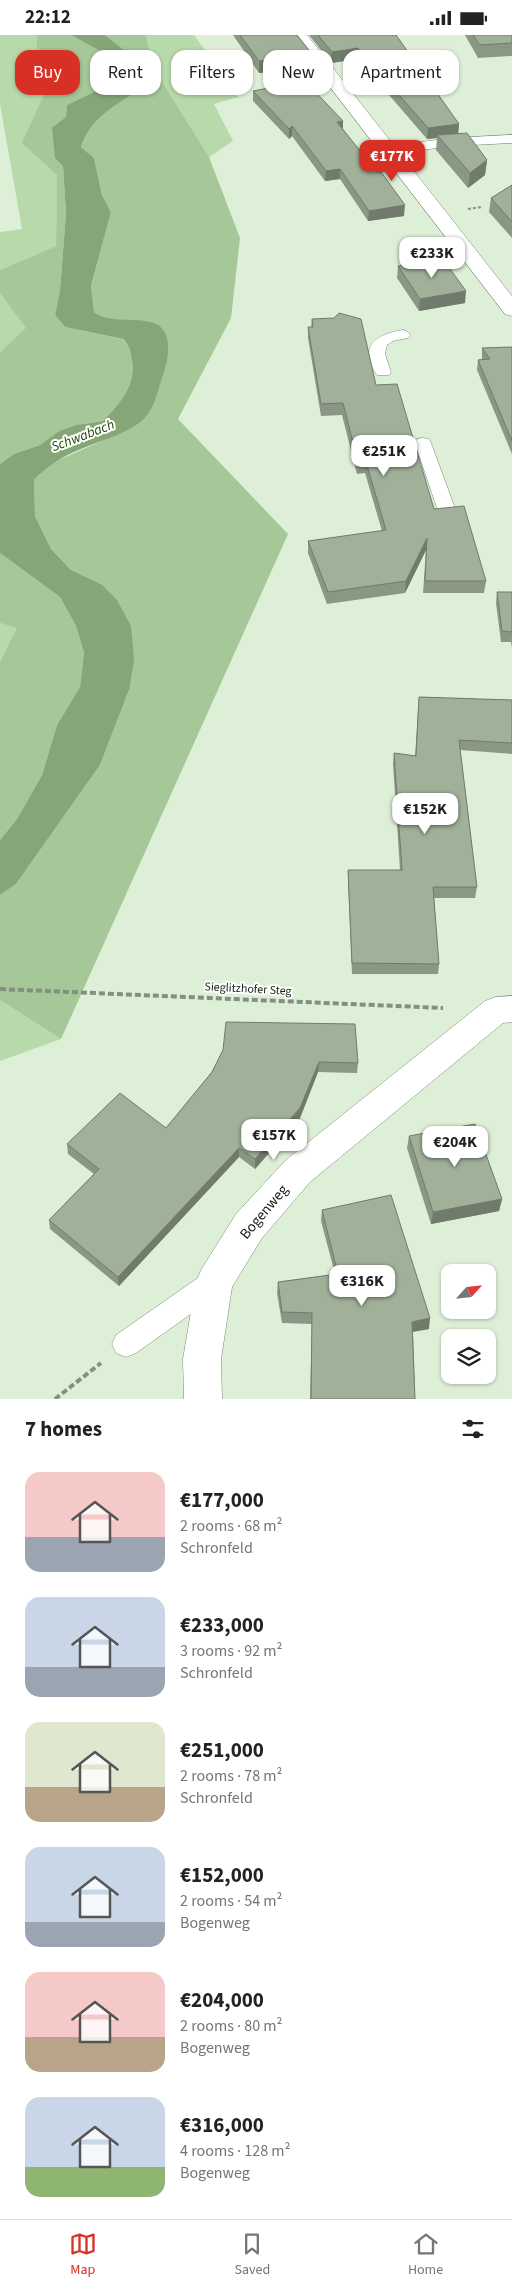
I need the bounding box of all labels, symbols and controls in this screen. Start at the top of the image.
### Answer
text: 22:12 [25,4,71,31]
chip: Buy [15,50,80,95]
chip: Rent [90,50,161,95]
chip: Filters [171,50,253,95]
chip: New [263,50,333,95]
chip: Apartment [343,50,459,95]
pin: €177K [357,139,427,182]
text: €177K [370,145,414,167]
pin: €233K [397,237,467,279]
text: €233K [410,242,454,264]
water label: Schwabach [48,415,118,457]
pin: €251K [349,435,419,477]
text: €251K [362,440,406,462]
pin: €152K [390,793,460,835]
text: €152K [403,798,447,820]
street label: Sieglitzhofer Steg [204,978,292,1000]
pin: €157K [239,1119,309,1161]
text: €157K [252,1124,296,1146]
pin: €204K [420,1125,490,1168]
text: €204K [433,1131,477,1153]
street label: Bogenweg [235,1180,293,1244]
north arrow [441,1264,496,1319]
map controls [441,1264,496,1384]
pin: €316K [327,1265,397,1307]
text: €316K [340,1270,384,1292]
button: layers [441,1329,496,1384]
text: 7 homes [25,1414,102,1444]
icon: filters [459,1415,487,1443]
text: €177,000 [180,1485,264,1515]
icon: home [65,1492,125,1552]
text: 2 rooms · 68 m² [180,1515,282,1537]
text: Schronfeld [180,1537,253,1559]
text: €233,000 [180,1610,264,1640]
icon: home [65,1617,125,1677]
text: 3 rooms · 92 m² [180,1640,282,1662]
text: Schronfeld [180,1662,253,1684]
text: €251,000 [180,1735,264,1765]
icon: home [65,1742,125,1802]
text: 2 rooms · 78 m² [180,1765,282,1787]
text: Schronfeld [180,1787,253,1809]
text: €152,000 [180,1860,264,1890]
icon: home [65,1867,125,1927]
text: 2 rooms · 54 m² [180,1890,282,1912]
text: Bogenweg [180,1912,250,1934]
text: €204,000 [180,1985,264,2015]
icon: home [65,1992,125,2052]
text: 2 rooms · 80 m² [180,2015,282,2037]
text: Bogenweg [180,2037,250,2059]
text: €316,000 [180,2110,264,2140]
icon: home [65,2117,125,2177]
text: 4 rooms · 128 m² [180,2140,290,2162]
text: Bogenweg [180,2162,250,2184]
tab: Map [69,2230,97,2280]
tab: Saved [234,2230,270,2280]
tab: Home [408,2230,443,2280]

